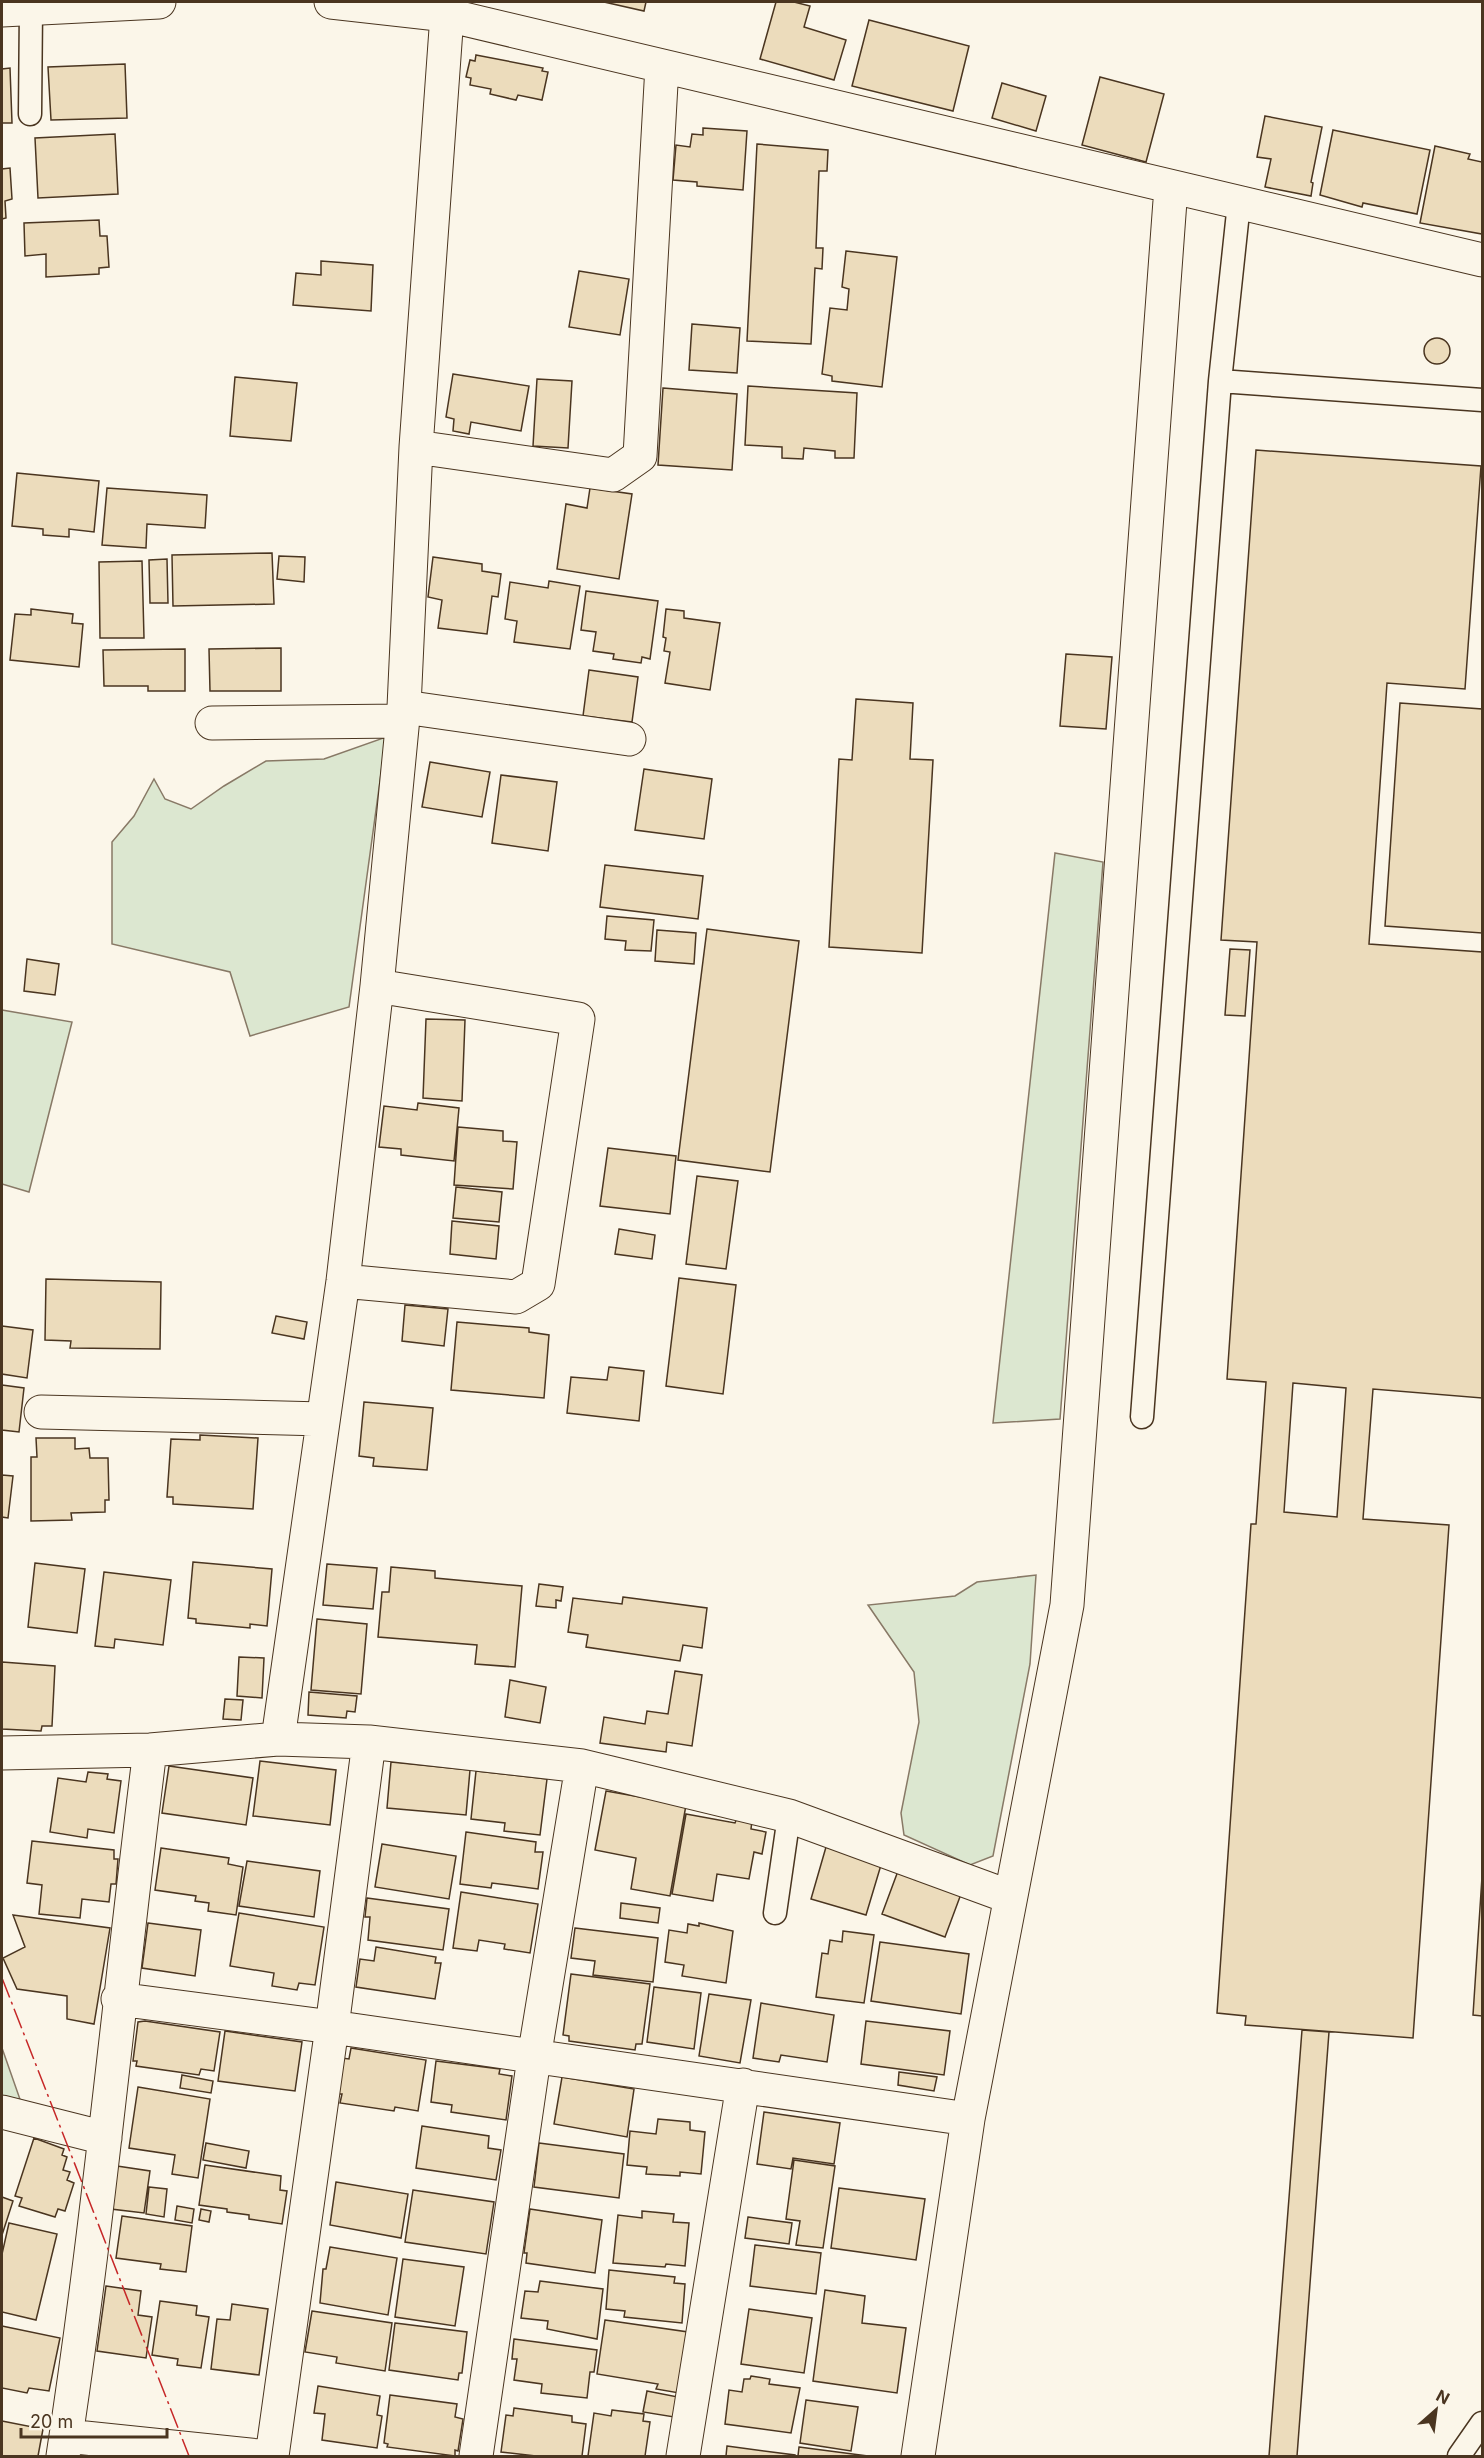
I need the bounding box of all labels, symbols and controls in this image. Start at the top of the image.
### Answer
north arrow [1406,2380,1466,2440]
text: N [1433,2385,1453,2408]
scale bar [21,2401,166,2439]
text: 20 m [30,2411,73,2432]

